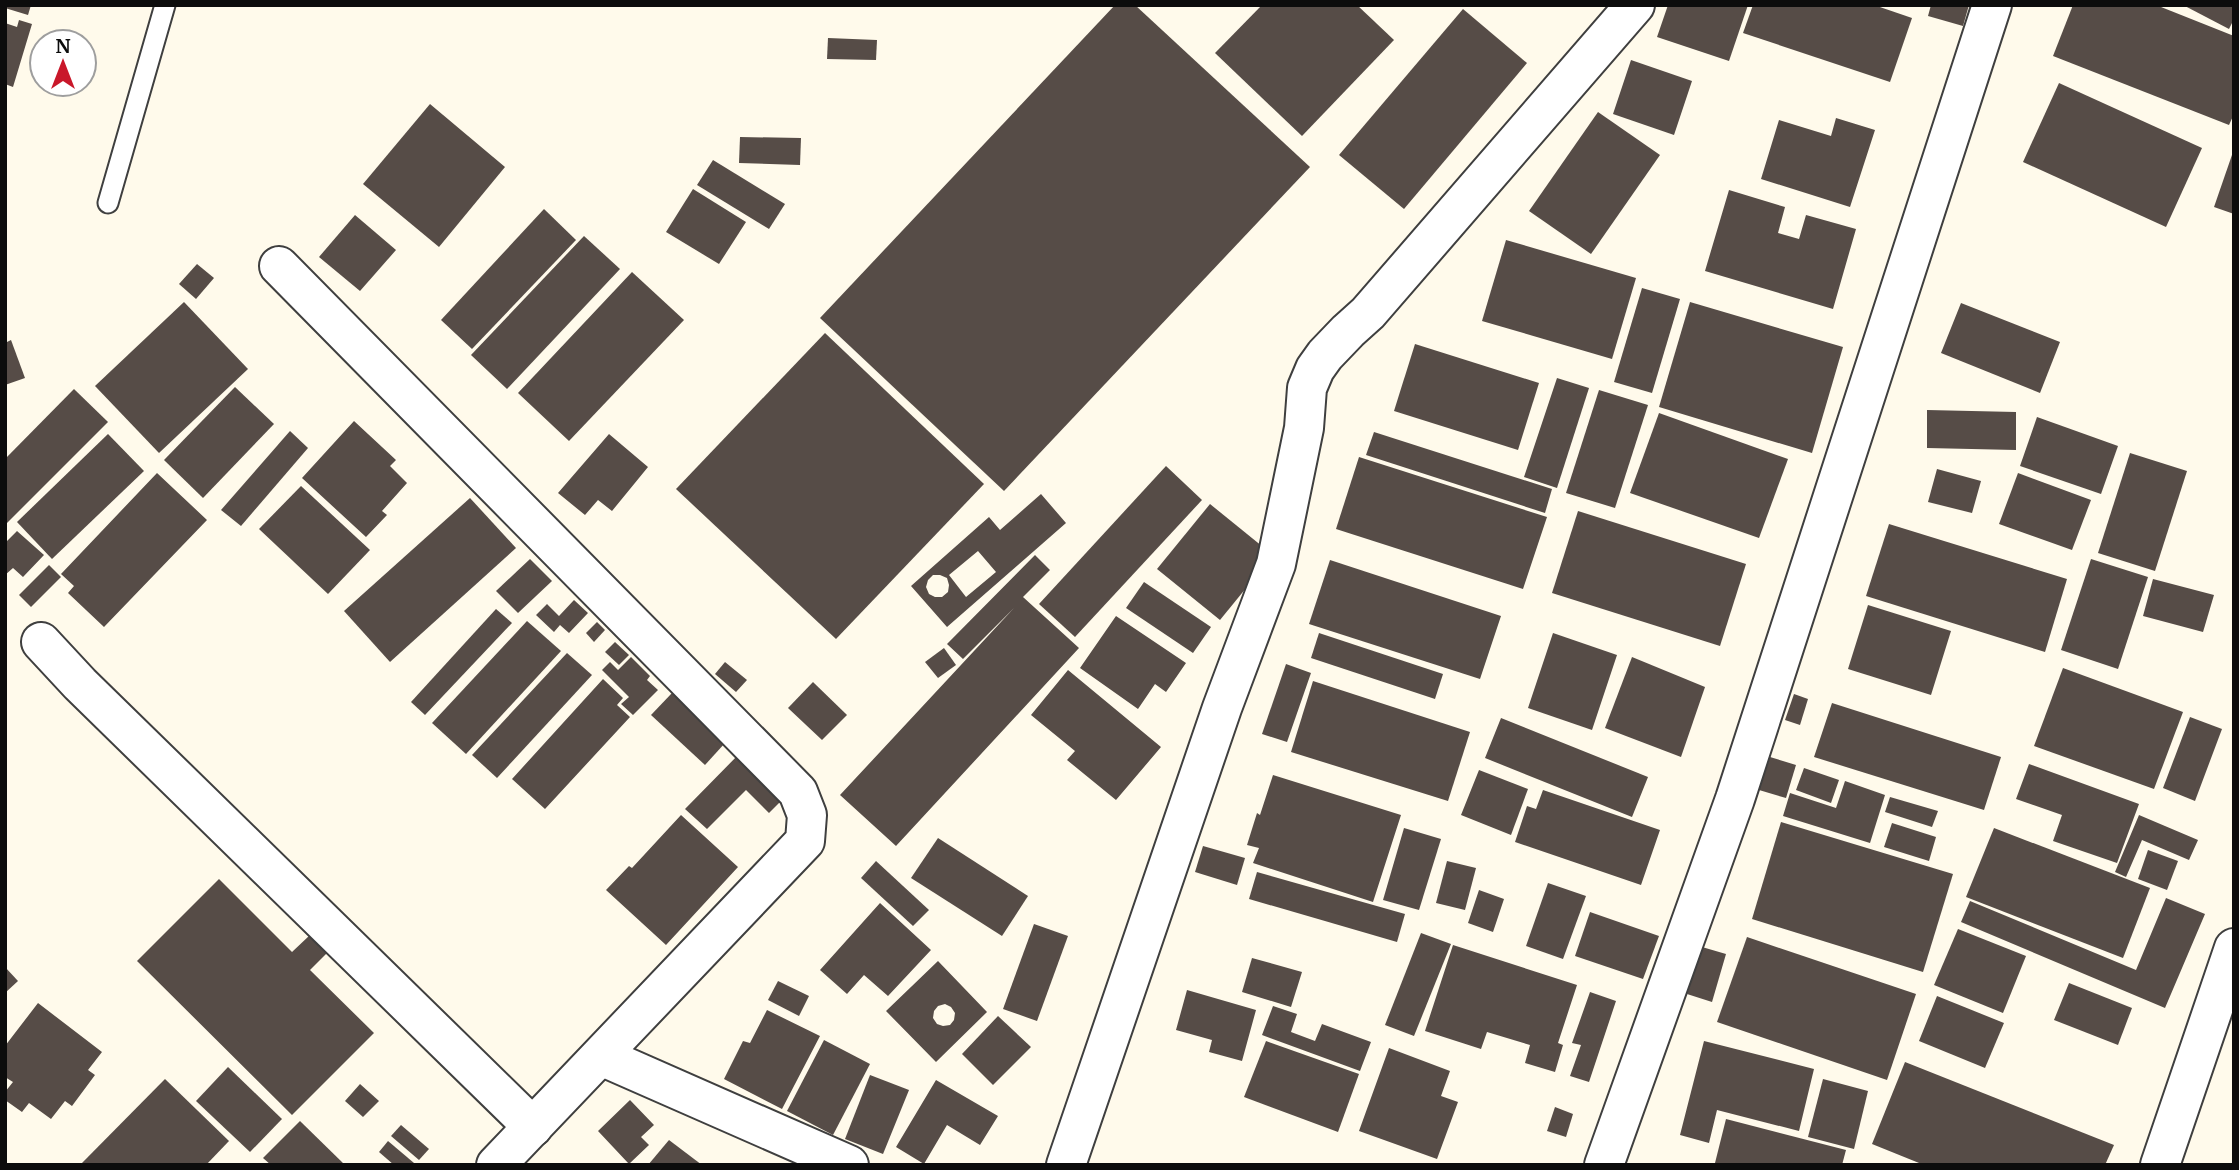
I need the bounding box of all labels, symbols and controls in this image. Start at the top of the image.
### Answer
north arrow [28,28,98,98]
text: N [55,34,71,58]

